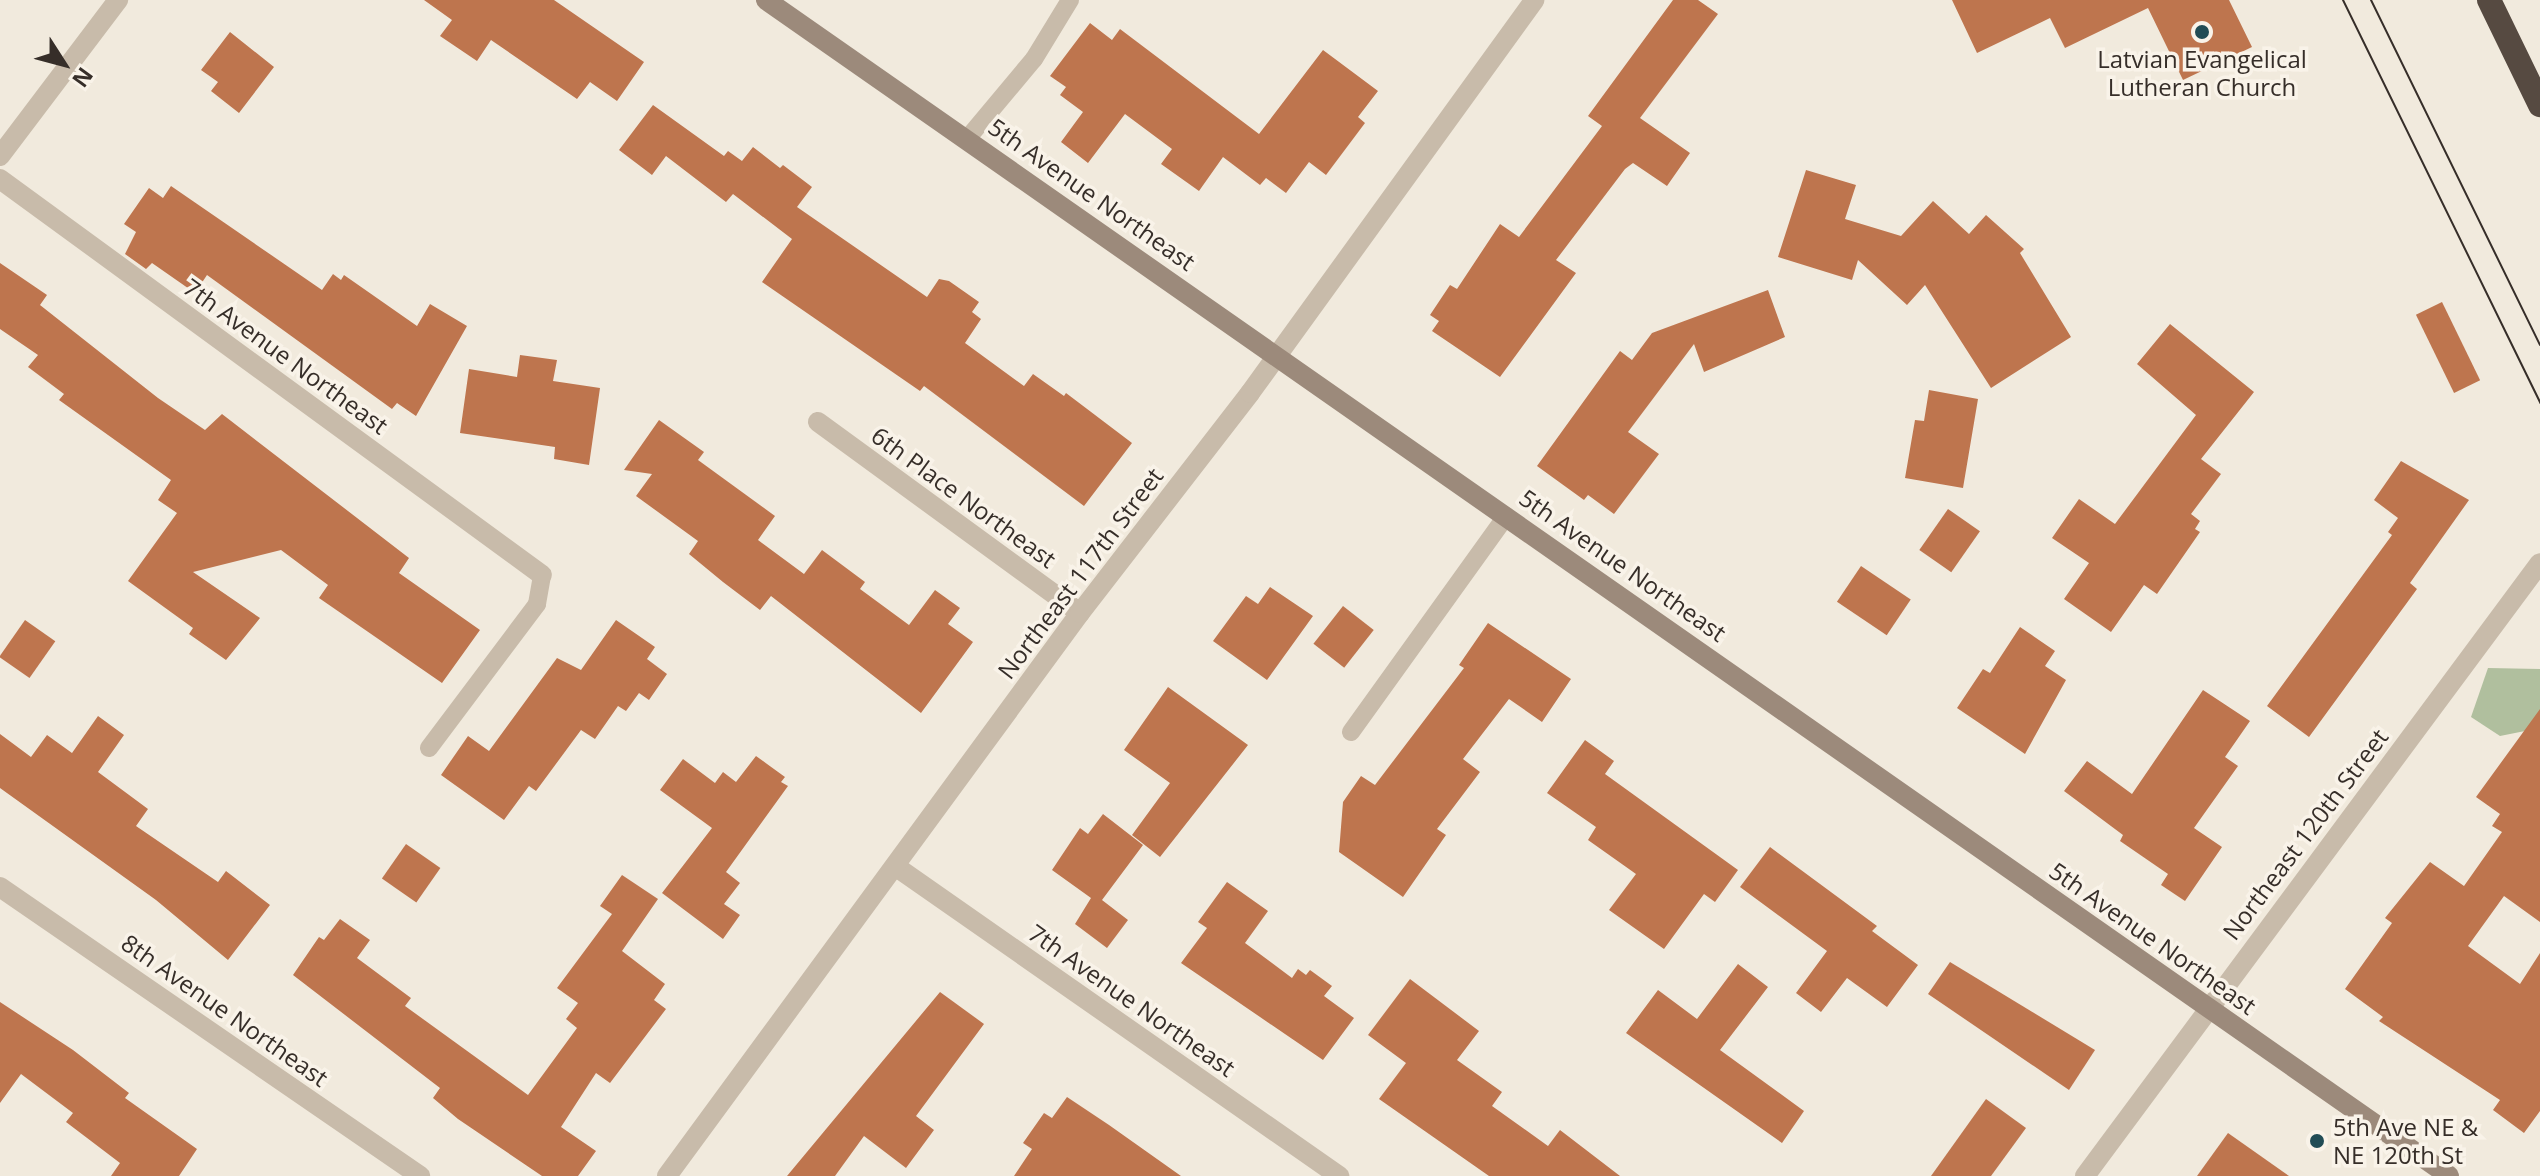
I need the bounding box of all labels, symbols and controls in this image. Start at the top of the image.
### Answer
marker: Latvian Evangelical Lutheran Church [2193,23,2211,41]
north arrow [24,24,104,104]
place label: Latvian Evangelical Lutheran Church [2097,45,2307,101]
text: N [66,62,101,94]
street label: 5th Avenue Northeast [983,112,1201,276]
street label: 7th Avenue Northeast [178,272,394,440]
street label: 6th Place Northeast [866,420,1062,574]
street label: Northeast 117th Street [991,462,1169,684]
street label: 5th Avenue Northeast [1514,483,1732,647]
street label: Northeast 120th Street [2216,723,2394,945]
street label: 5th Avenue Northeast [2044,856,2262,1020]
street label: 7th Avenue Northeast [1023,918,1241,1082]
street label: 8th Avenue Northeast [116,928,334,1092]
place label: 5th Ave NE & NE 120th St [2333,1113,2478,1169]
marker: 5th Ave NE & NE 120th St [2308,1132,2326,1150]

